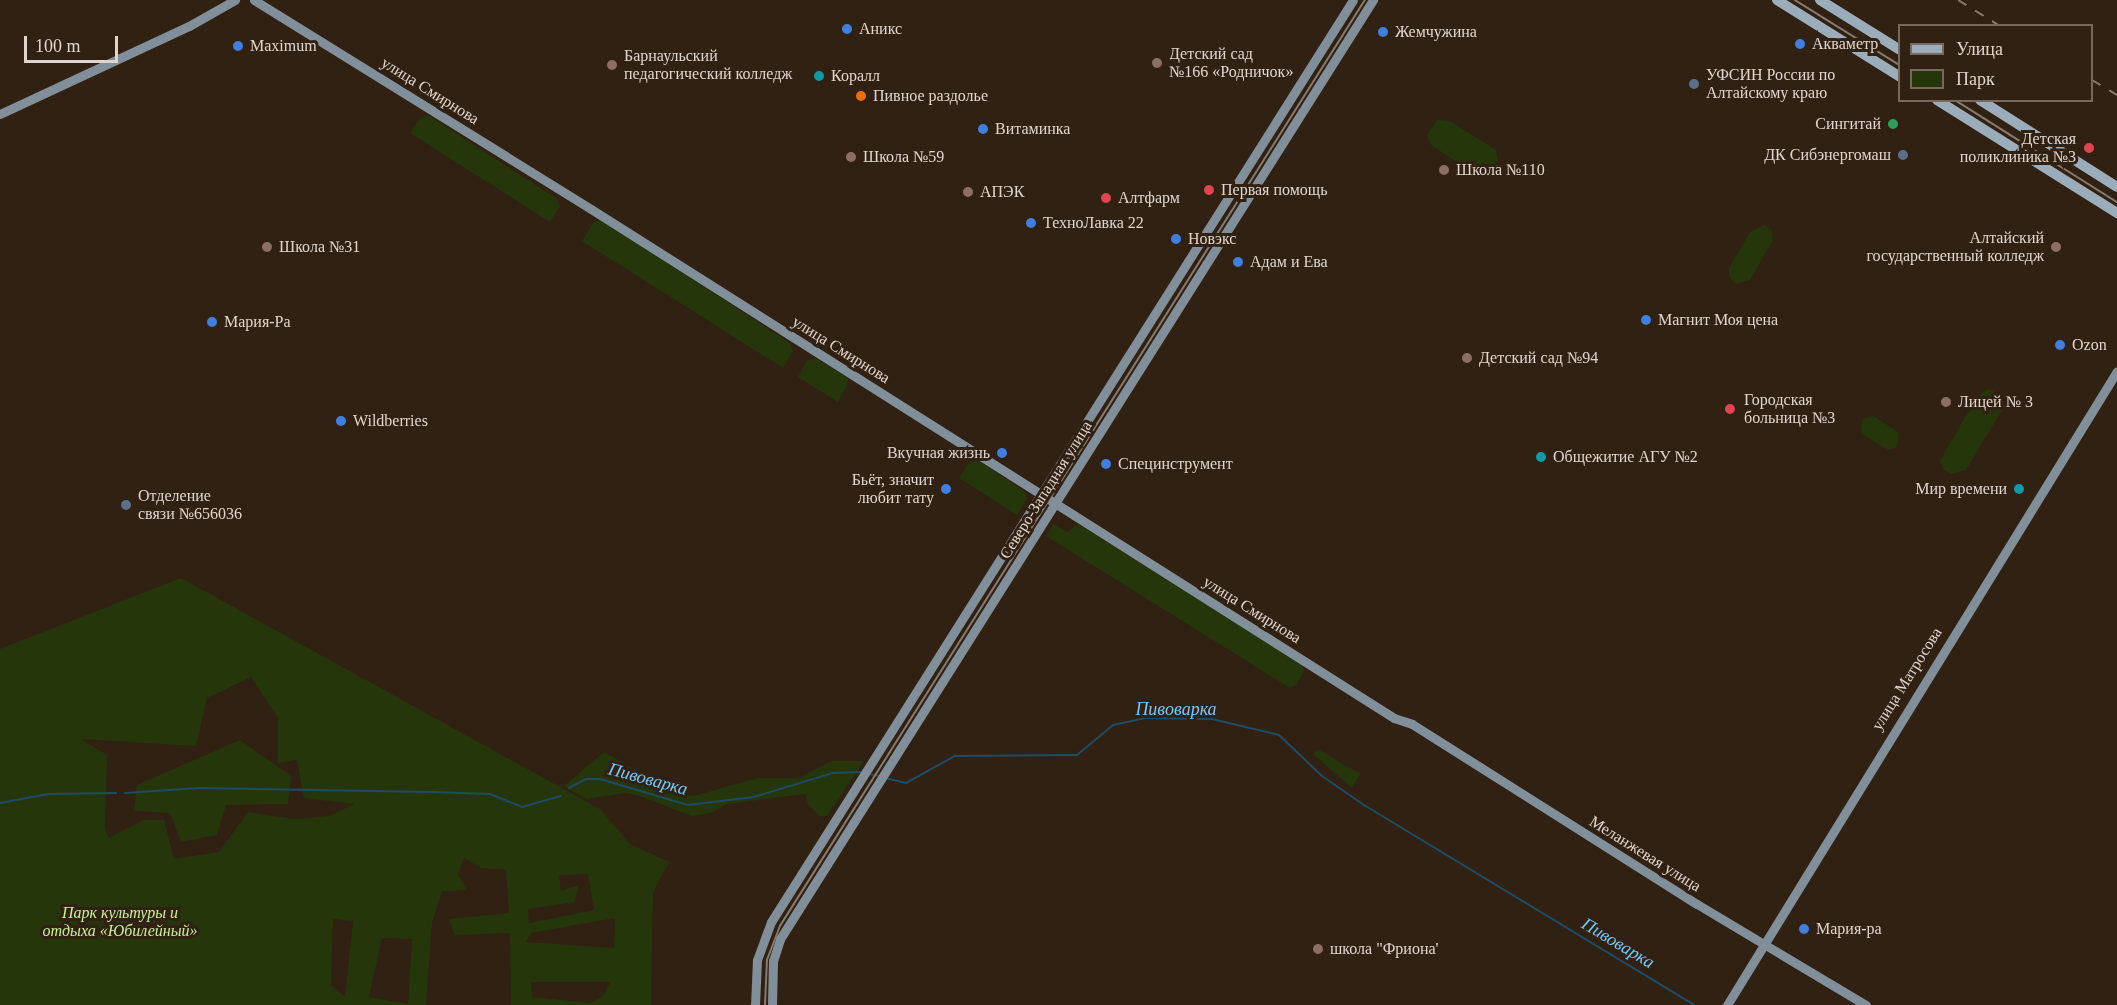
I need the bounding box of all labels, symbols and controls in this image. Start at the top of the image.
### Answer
place label: Аникс [859,19,902,39]
marker: Аникс [840,22,854,36]
place label: Жемчужина [1395,22,1477,42]
scale bar [27,24,122,62]
legend [1898,24,2093,102]
marker: Жемчужина [1376,25,1390,39]
place label: Акваметр [1812,34,1878,54]
text: 100 m [35,36,81,56]
place label: Maximum [250,36,317,56]
marker: Акваметр [1793,37,1807,51]
marker: Maximum [231,39,245,53]
text: Улица [1956,39,2003,59]
place label: Детский сад №166 «Родничок» [1169,44,1293,82]
place label: Барнаульский педагогический колледж [624,46,792,84]
street label: улица Смирнова [377,53,483,129]
marker: Детский сад №166 «Родничок» [1150,56,1164,70]
marker: Барнаульский педагогический колледж [605,58,619,72]
place label: УФСИН России по Алтайскому краю [1706,65,1835,103]
place label: Коралл [831,66,880,86]
marker: Коралл [812,69,826,83]
text: Парк [1956,69,1995,89]
marker: УФСИН России по Алтайскому краю [1687,77,1701,91]
place label: Пивное раздолье [873,86,988,106]
marker: Пивное раздолье [854,89,868,103]
place label: Сингитай [1815,114,1881,134]
marker: Сингитай [1886,117,1900,131]
place label: Витаминка [995,119,1070,139]
marker: Витаминка [976,122,990,136]
place label: Детская поликлиника №3 [1960,129,2076,167]
marker: Детская поликлиника №3 [2080,139,2098,157]
place label: ДК Сибэнергомаш [1764,145,1891,165]
place label: Школа №59 [863,147,944,167]
marker: ДК Сибэнергомаш [1896,148,1910,162]
marker: Школа №59 [844,150,858,164]
place label: Школа №110 [1456,160,1545,180]
marker: Школа №110 [1437,163,1451,177]
place label: Первая помощь [1221,180,1327,200]
place label: АПЭК [980,182,1024,202]
marker: Первая помощь [1202,183,1216,197]
marker: АПЭК [961,185,975,199]
place label: Алтфарм [1118,188,1180,208]
marker: Алтфарм [1099,191,1113,205]
place label: ТехноЛавка 22 [1043,213,1144,233]
marker: ТехноЛавка 22 [1024,216,1038,230]
place label: Алтайский государственный колледж [1866,228,2044,266]
place label: Новэкс [1188,229,1236,249]
marker: Новэкс [1169,232,1183,246]
place label: Школа №31 [279,237,360,257]
marker: Школа №31 [260,240,274,254]
marker: Алтайский государственный колледж [2049,240,2063,254]
place label: Адам и Ева [1250,252,1328,272]
marker: Адам и Ева [1231,255,1245,269]
place label: Магнит Моя цена [1658,310,1778,330]
place label: Мария-Ра [224,312,291,332]
street label: улица Смирнова [788,312,894,388]
marker: Магнит Моя цена [1639,313,1653,327]
marker: Мария-Ра [205,315,219,329]
place label: Ozon [2072,335,2107,355]
marker: Ozon [2053,338,2067,352]
place label: Детский сад №94 [1479,348,1598,368]
marker: Детский сад №94 [1460,351,1474,365]
place label: Городская больница №3 [1744,390,1835,428]
place label: Лицей № 3 [1958,392,2033,412]
marker: Лицей № 3 [1939,395,1953,409]
marker: Городская больница №3 [1721,400,1739,418]
place label: Wildberries [353,411,428,431]
marker: Wildberries [334,414,348,428]
street label: Северо-Западная улица [996,417,1096,563]
place label: Вкучная жизнь [887,443,990,463]
marker: Вкучная жизнь [995,446,1009,460]
place label: Общежитие АГУ №2 [1553,447,1698,467]
marker: Общежитие АГУ №2 [1534,450,1548,464]
place label: Специнструмент [1118,454,1233,474]
marker: Специнструмент [1099,457,1113,471]
place label: Бьёт, значит любит тату [852,470,934,508]
place label: Мир времени [1915,479,2007,499]
marker: Бьёт, значит любит тату [939,482,953,496]
marker: Мир времени [2012,482,2026,496]
place label: Отделение связи №656036 [138,486,242,524]
marker: Отделение связи №656036 [119,498,133,512]
street label: улица Смирнова [1199,572,1305,648]
street label: улица Матросова [1868,624,1946,734]
water label: Пивоварка [1135,698,1217,720]
water label: Пивоварка [606,758,690,800]
street label: Меланжевая улица [1586,812,1704,896]
park label: Парк культуры и отдыха «Юбилейный» [42,903,198,941]
water label: Пивоварка [1578,913,1658,973]
place label: Мария-ра [1816,919,1882,939]
marker: Мария-ра [1797,922,1811,936]
place label: школа "Фриона' [1330,939,1438,959]
marker: школа "Фриона' [1311,942,1325,956]

